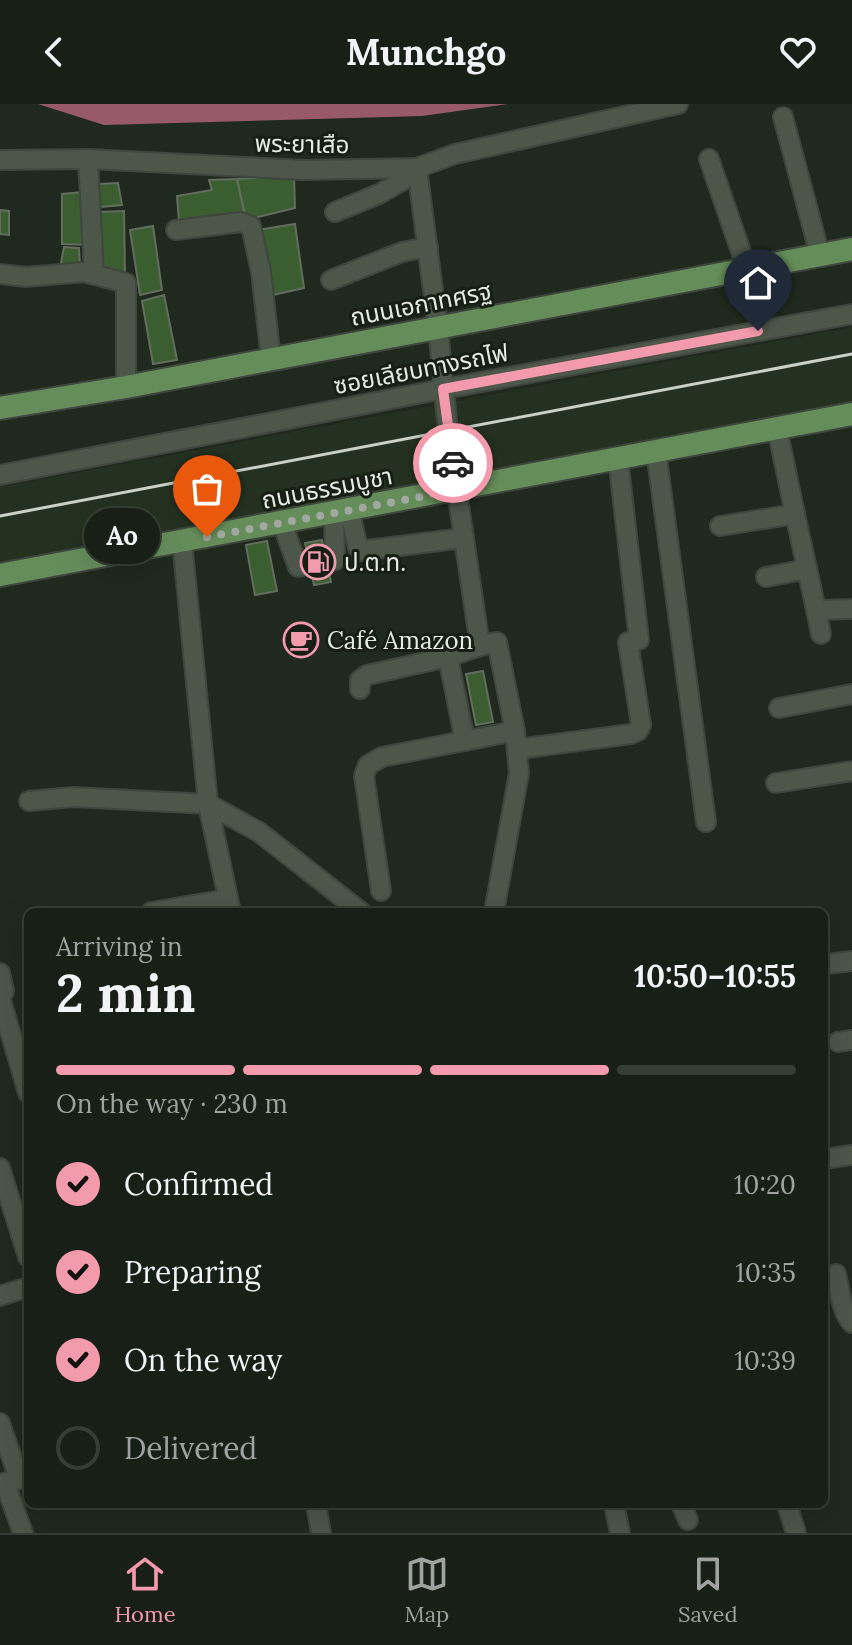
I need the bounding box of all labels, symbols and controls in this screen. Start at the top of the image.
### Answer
text: Munchgo [346,29,506,75]
icon: back [32,30,76,74]
icon: heart [776,30,820,74]
street label: พระยาเสือ [254,128,350,160]
pin [724,249,792,331]
icon: home [736,261,780,305]
street label: ถนนเอกาทศรฐ [348,275,494,333]
street label: ซอยเลียบทางรถไฟ [331,337,511,401]
courier [413,423,493,503]
icon: car [431,441,475,485]
pin [173,455,241,537]
street label: ถนนธรรมบูชา [259,460,395,516]
icon: bag [185,467,229,511]
callout: Ao [83,509,159,565]
text: Ao [106,519,138,552]
fuel station icon: ป.ต.ท. [299,543,337,581]
place label: ป.ต.ท. [344,547,406,578]
cafe icon: Café Amazon [282,621,320,659]
place label: Café Amazon [327,625,473,656]
text: Arriving in [56,930,183,963]
text: 10:50–10:55 [634,957,796,995]
text: 2 min [56,960,195,1026]
text: On the way · 230 m [56,1087,288,1120]
icon: check [56,1162,100,1206]
text: Confirmed [124,1165,273,1203]
text: 10:20 [734,1168,796,1201]
icon: check [56,1250,100,1294]
text: Preparing [124,1253,261,1291]
text: 10:35 [735,1256,796,1289]
icon: check [56,1338,100,1382]
text: On the way [124,1341,282,1379]
text: 10:39 [734,1344,796,1377]
text: Delivered [124,1429,257,1467]
tab: Home [114,1552,176,1628]
tab: Map [404,1552,449,1628]
tab: Saved [678,1552,738,1628]

